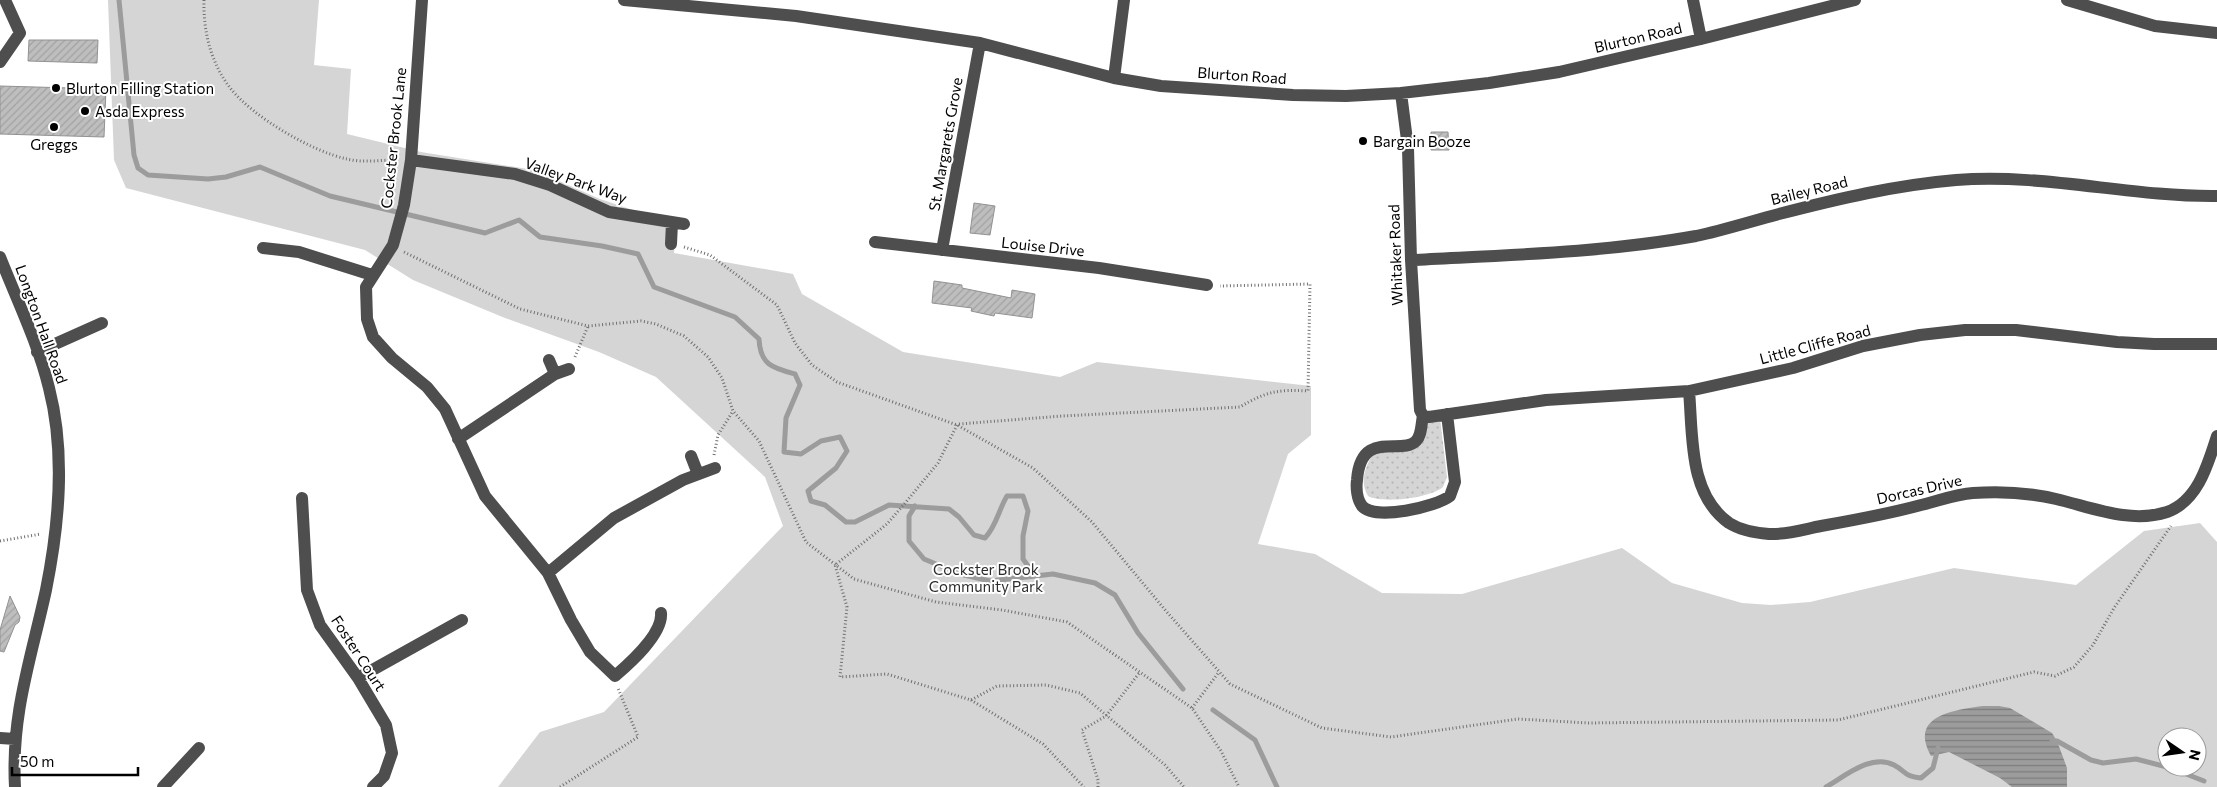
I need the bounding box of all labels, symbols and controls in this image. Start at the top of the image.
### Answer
street label: Blurton Road [1592,18,1684,56]
street label: Blurton Road [1197,63,1287,87]
street label: Cockster Brook Lane [377,67,409,209]
street label: St. Margarets Grove [924,76,966,212]
place label: Blurton Filling Station [66,79,214,97]
marker: Blurton Filling Station [50,82,62,94]
place label: Asda Express [95,102,185,120]
marker: Asda Express [79,105,91,117]
marker: Greggs [48,121,60,133]
place label: Bargain Booze [1373,132,1471,150]
place label: Greggs [30,135,78,153]
marker: Bargain Booze [1357,135,1369,147]
street label: Valley Park Way [522,153,630,207]
street label: Bailey Road [1769,172,1849,208]
street label: Whitaker Road [1384,204,1406,306]
street label: Louise Drive [1000,233,1086,259]
street label: Longton Hall Road [12,262,72,386]
street label: Little Cliffe Road [1757,321,1873,367]
street label: Dorcas Drive [1875,470,1963,508]
park label: Cockster Brook Community Park [929,560,1043,595]
street label: Foster Court [328,612,390,694]
north arrow [2157,727,2207,777]
scale bar [12,744,139,776]
text: N [2186,748,2205,762]
text: 50 m [20,752,54,770]

